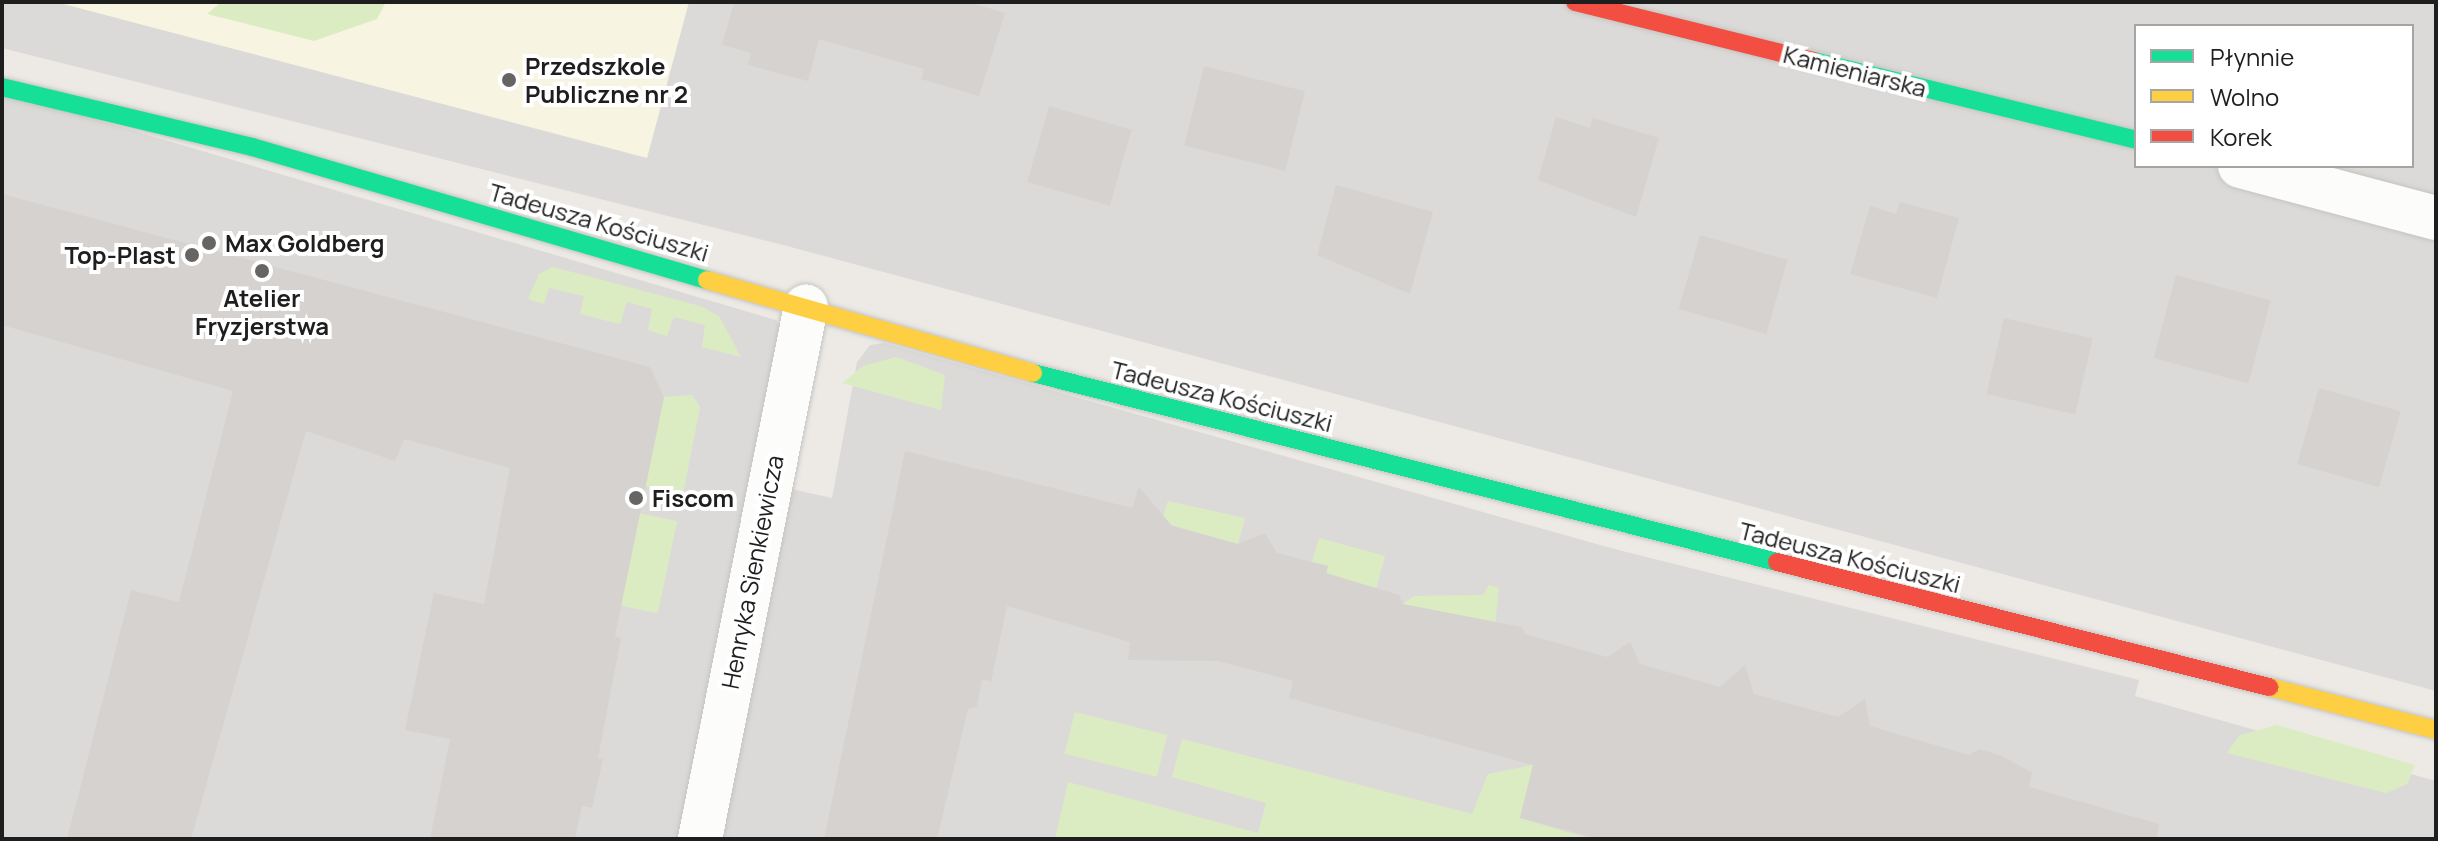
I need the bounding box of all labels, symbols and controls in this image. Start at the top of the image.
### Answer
legend [2134,24,2414,168]
street label: Kamieniarska [1780,39,1930,103]
text: Płynnie [2210,40,2294,73]
place label: Przedszkole Publiczne nr 2 [525,52,688,108]
marker: Przedszkole Publiczne nr 2 [500,71,518,89]
text: Wolno [2210,80,2279,113]
text: Korek [2210,120,2272,153]
street label: Tadeusza Kościuszki [486,177,712,267]
place label: Max Goldberg [225,229,384,257]
marker: Max Goldberg [200,234,218,252]
place label: Top-Plast [64,241,176,269]
marker: Top-Plast [183,246,201,264]
marker: Atelier Fryzjerstwa [253,262,271,280]
place label: Atelier Fryzjerstwa [195,284,329,340]
street label: Tadeusza Kościuszki [1109,355,1335,437]
street label: Henryka Sienkiewicza [715,453,789,691]
place label: Fiscom [652,484,734,512]
marker: Fiscom [627,489,645,507]
street label: Tadeusza Kościuszki [1737,516,1963,598]

